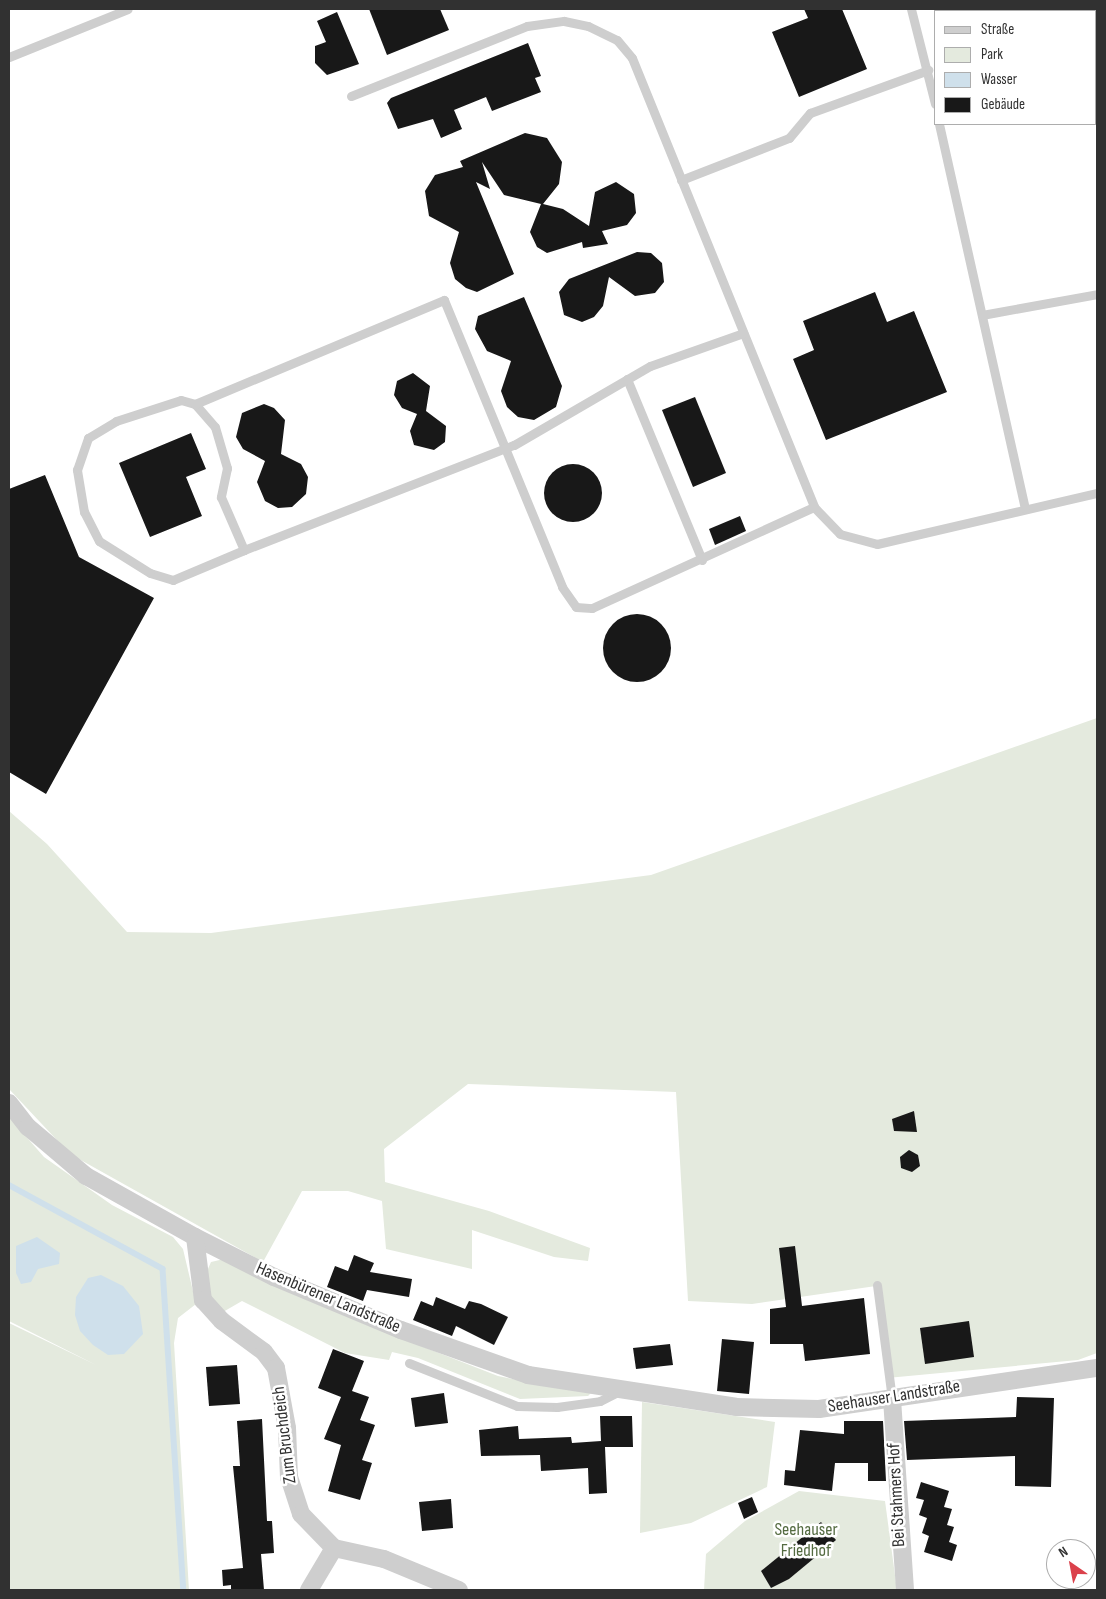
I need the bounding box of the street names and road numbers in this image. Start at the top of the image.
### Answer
street label: Hasenbürener Landstraße [252,1258,404,1338]
street label: Seehauser Landstraße [826,1376,962,1418]
street label: Zum Bruchdeich [268,1385,302,1485]
street label: Bei Stahmers Hof [883,1443,911,1547]

